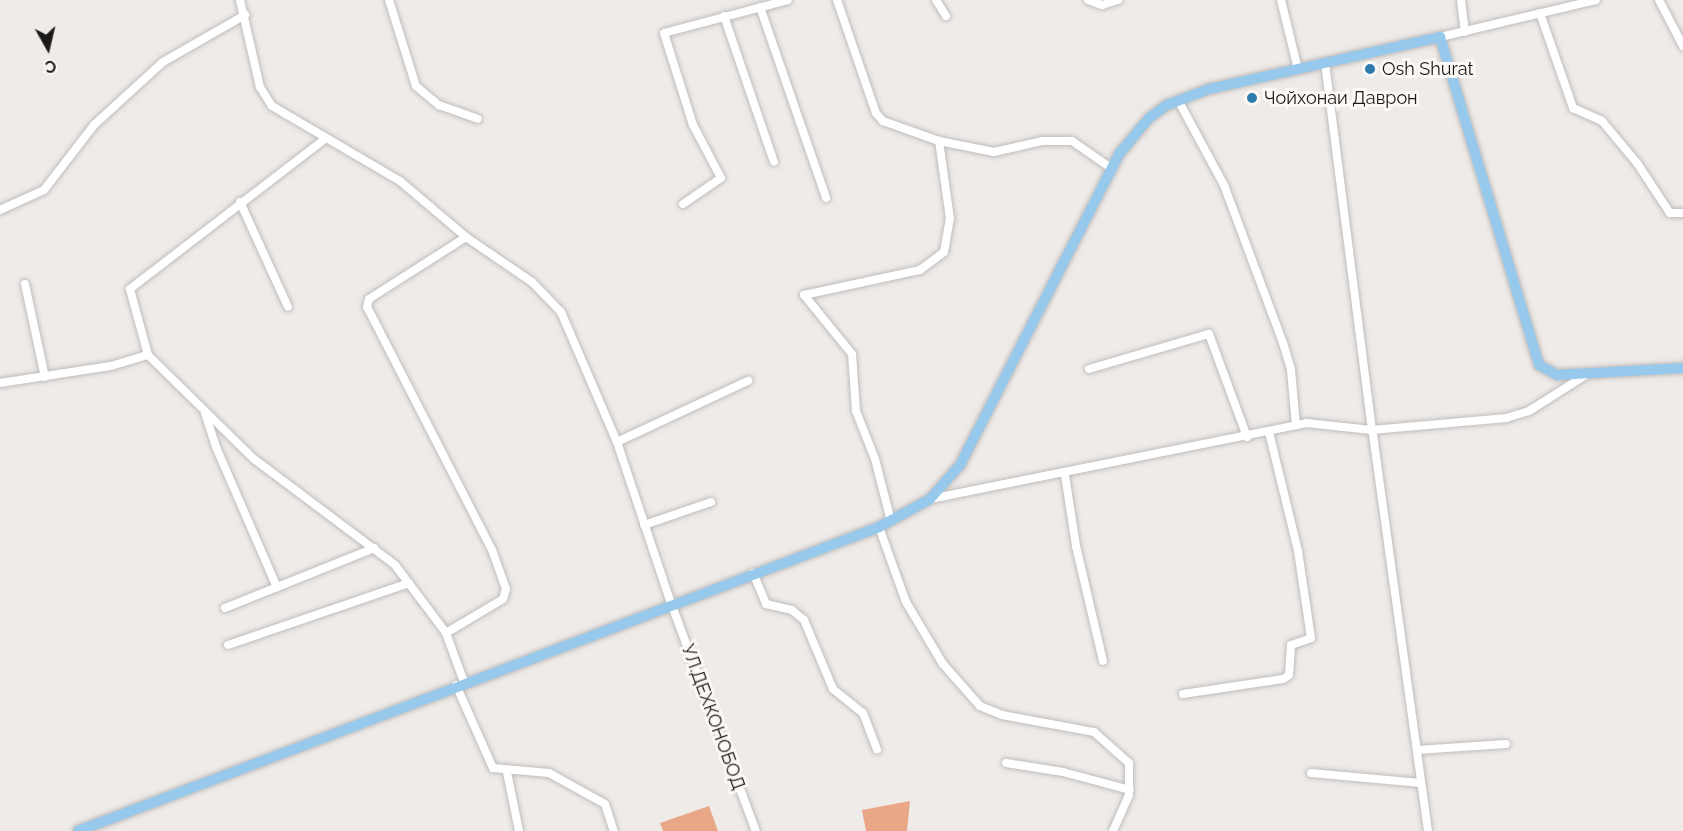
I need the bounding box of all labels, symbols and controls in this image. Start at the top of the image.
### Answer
north arrow [18,18,78,78]
text: С [44,56,57,76]
place label: Osh Shurat [1382,58,1473,80]
marker: Osh Shurat [1363,62,1377,76]
place label: Чойхонаи Даврон [1264,87,1418,109]
marker: Чойхонаи Даврон [1245,91,1259,105]
street label: УЛ.ДЕХКОНОБОД [677,641,749,793]

